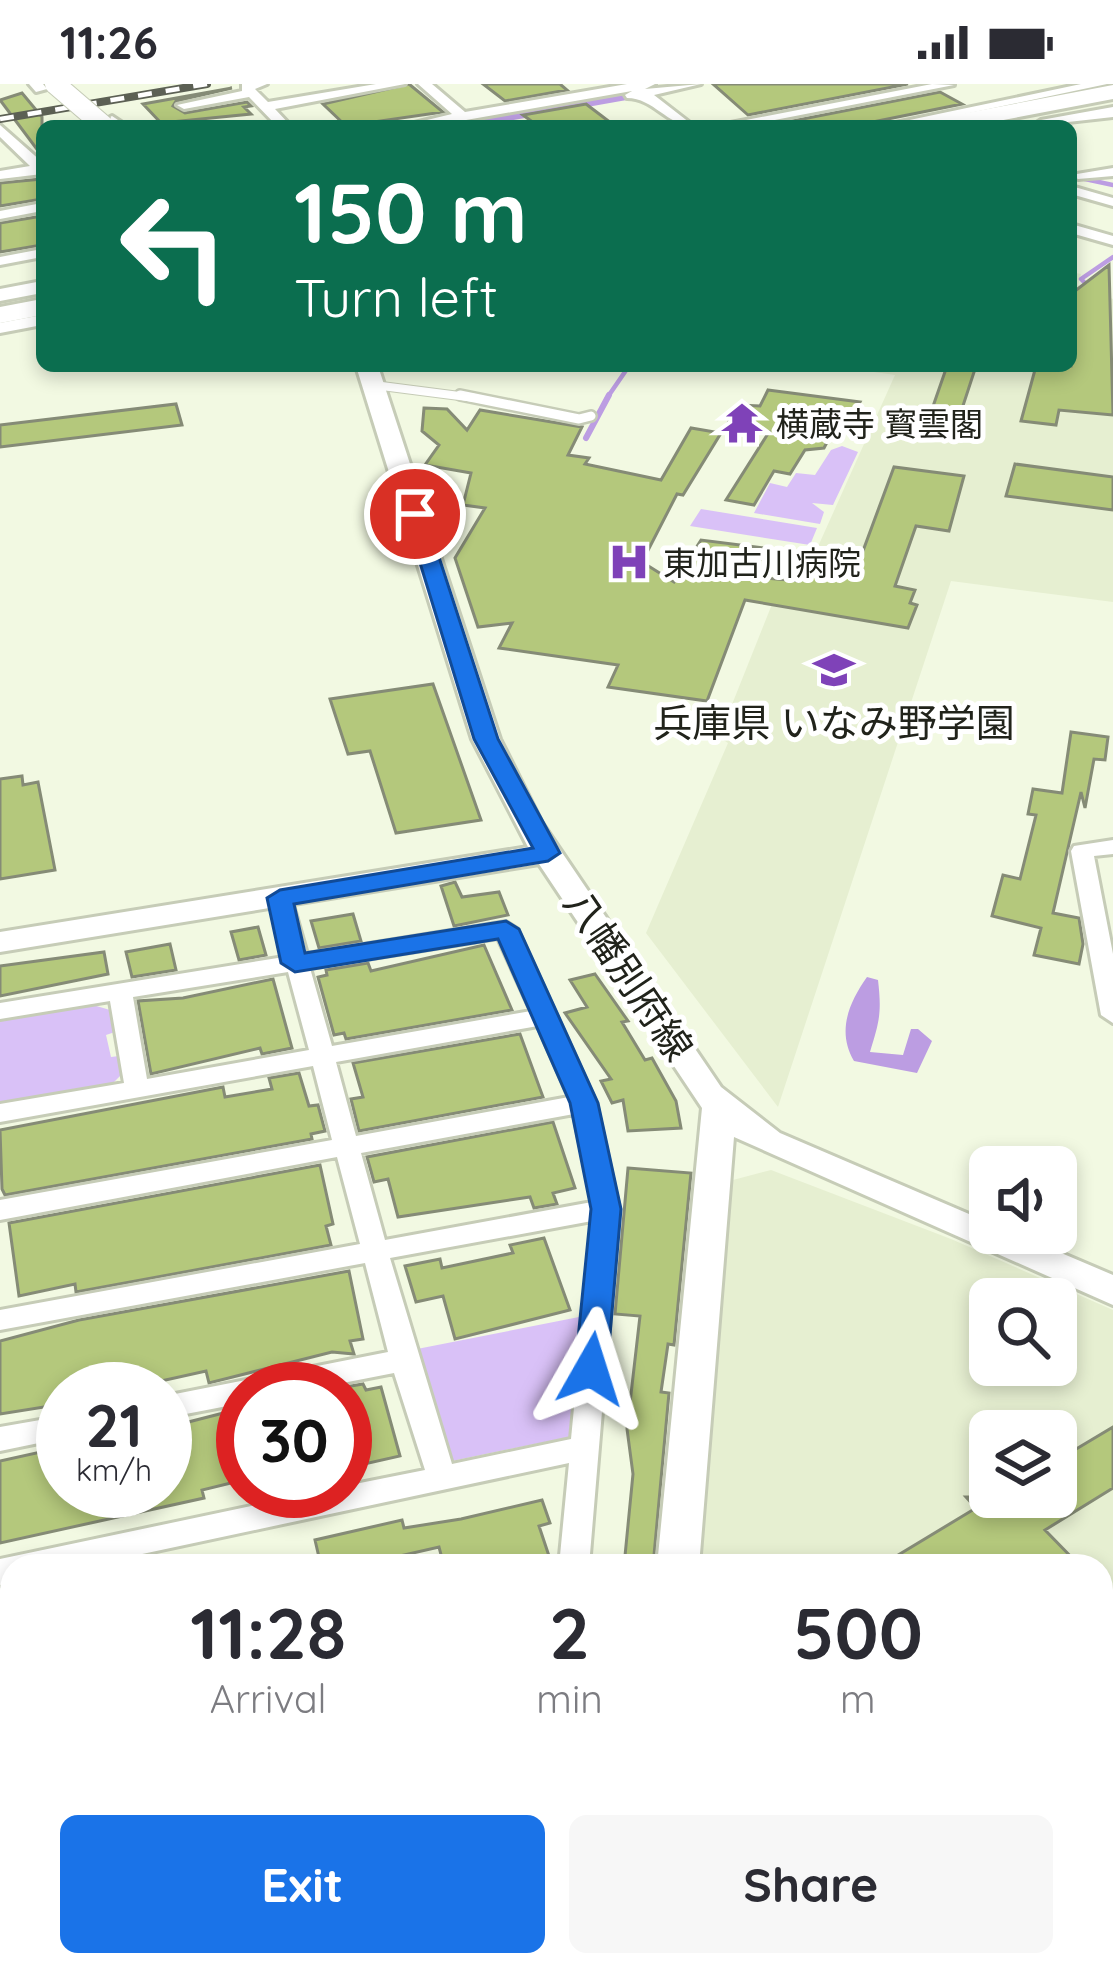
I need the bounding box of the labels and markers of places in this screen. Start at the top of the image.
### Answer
temple icon: 横蔵寺 寳雲閣 [719,400,765,446]
place label: 横蔵寺 寳雲閣 [776,403,983,444]
pin [364,463,466,565]
hospital icon: 東加古川病院 [606,539,652,585]
place label: 東加古川病院 [663,542,861,583]
school or university icon: 兵庫県 いなみ野学園 [811,647,857,693]
place label: 兵庫県 いなみ野学園 [653,698,1015,747]

